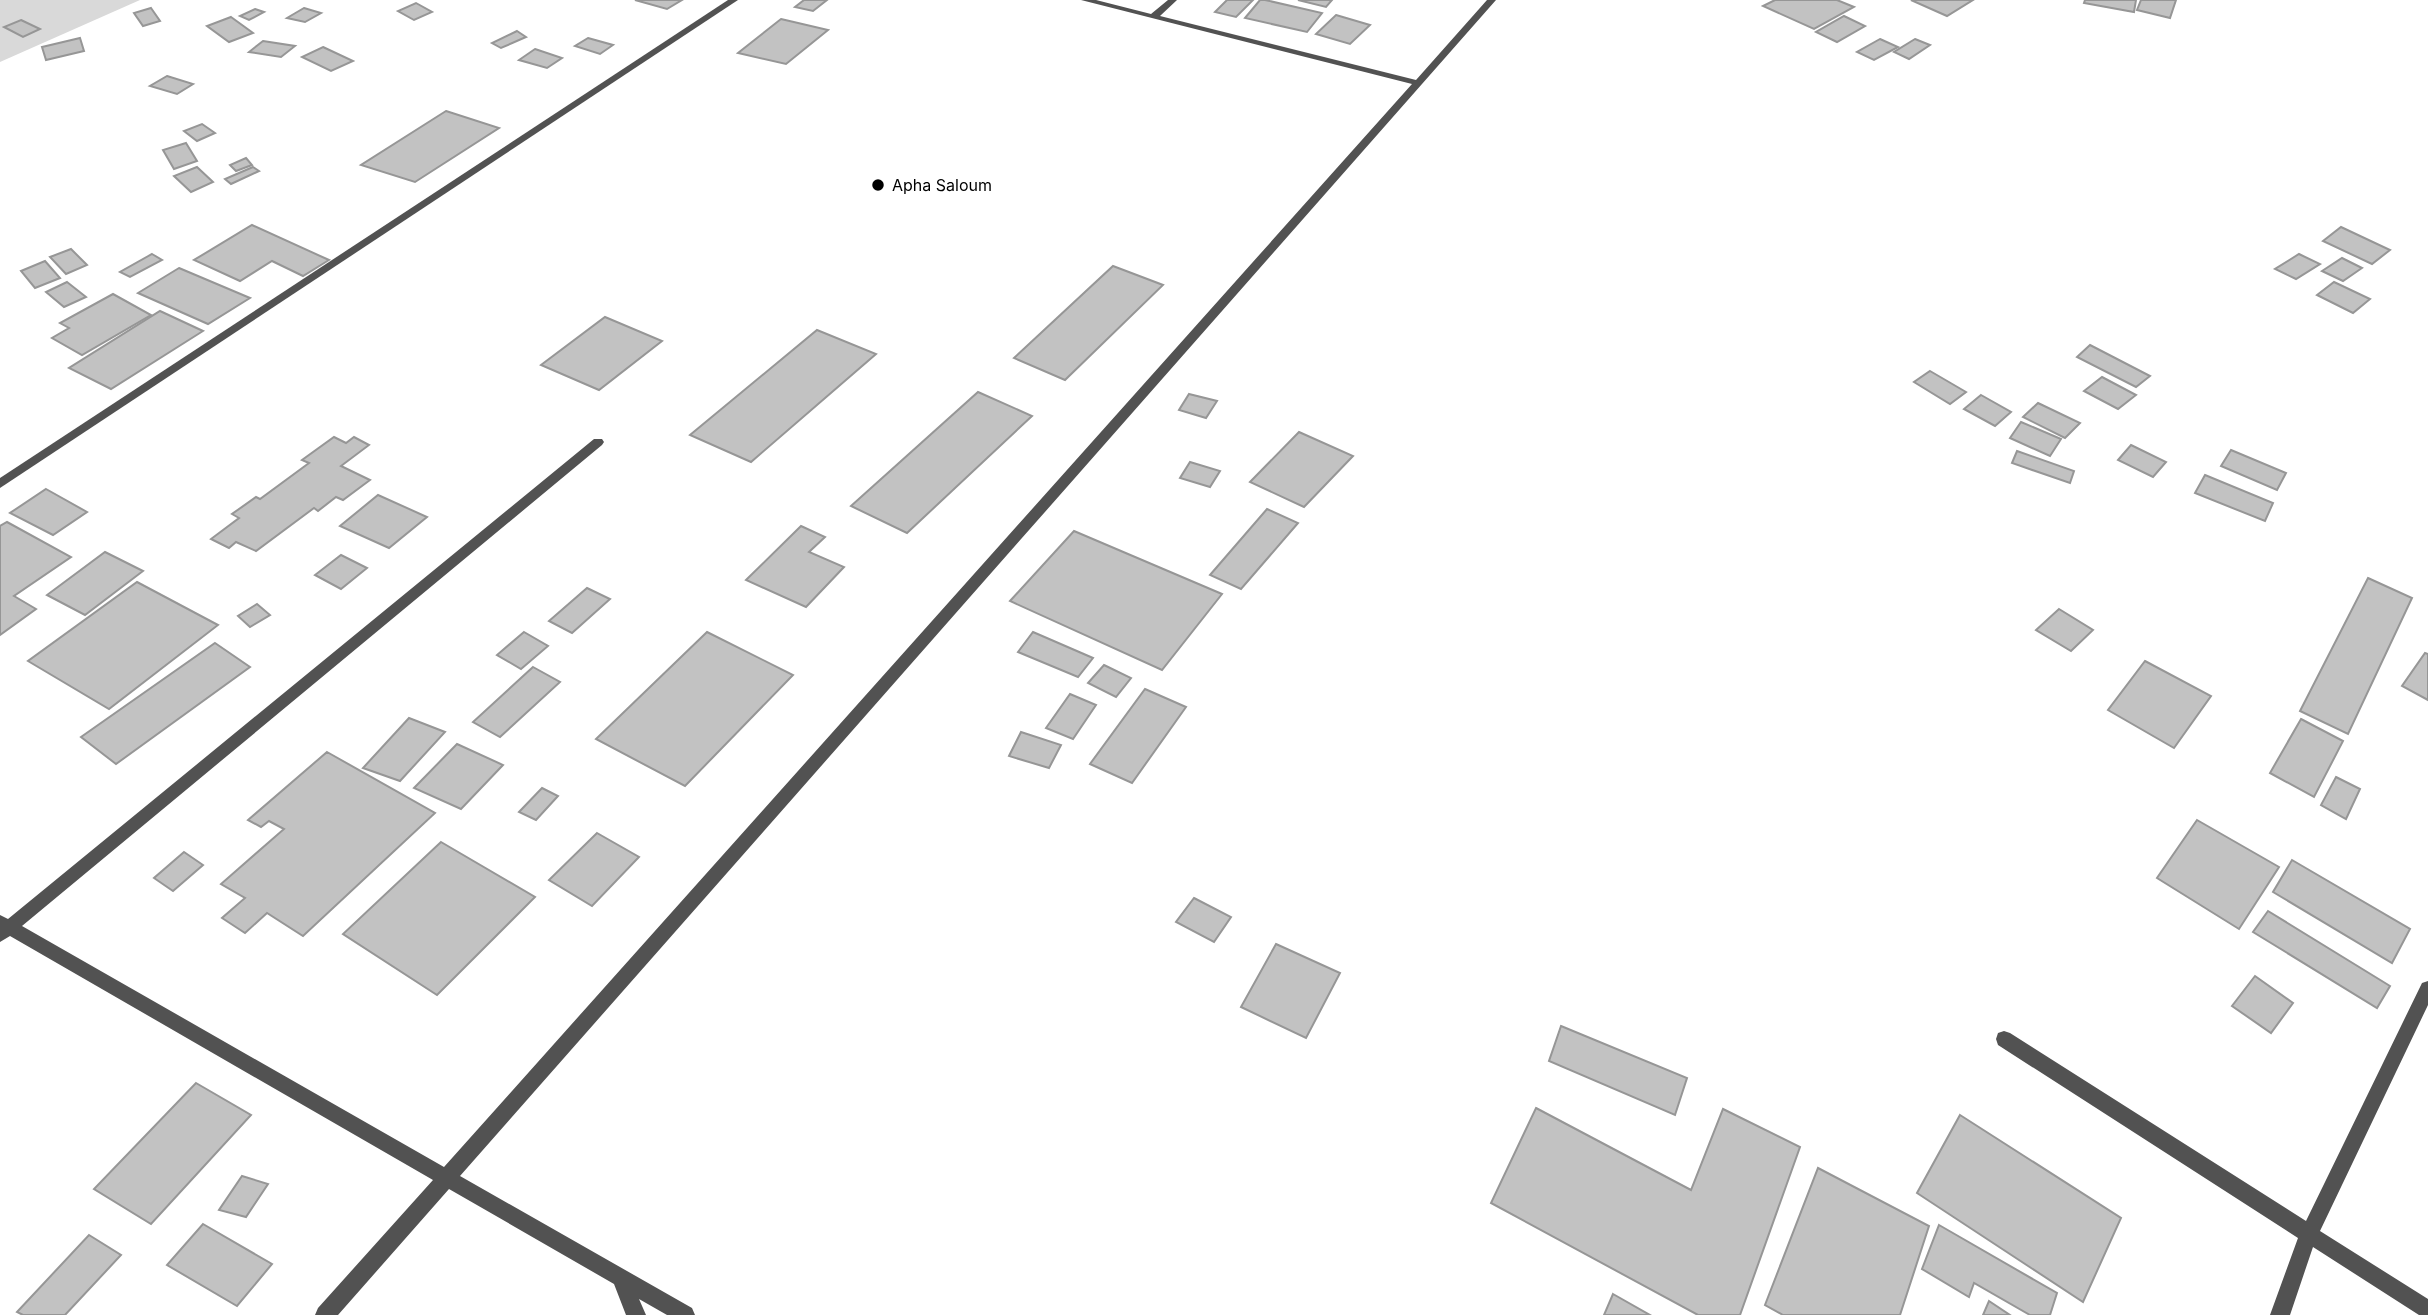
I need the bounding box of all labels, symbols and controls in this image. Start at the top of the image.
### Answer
place label: Apha Saloum [892,175,992,195]
marker: Apha Saloum [870,177,886,193]

